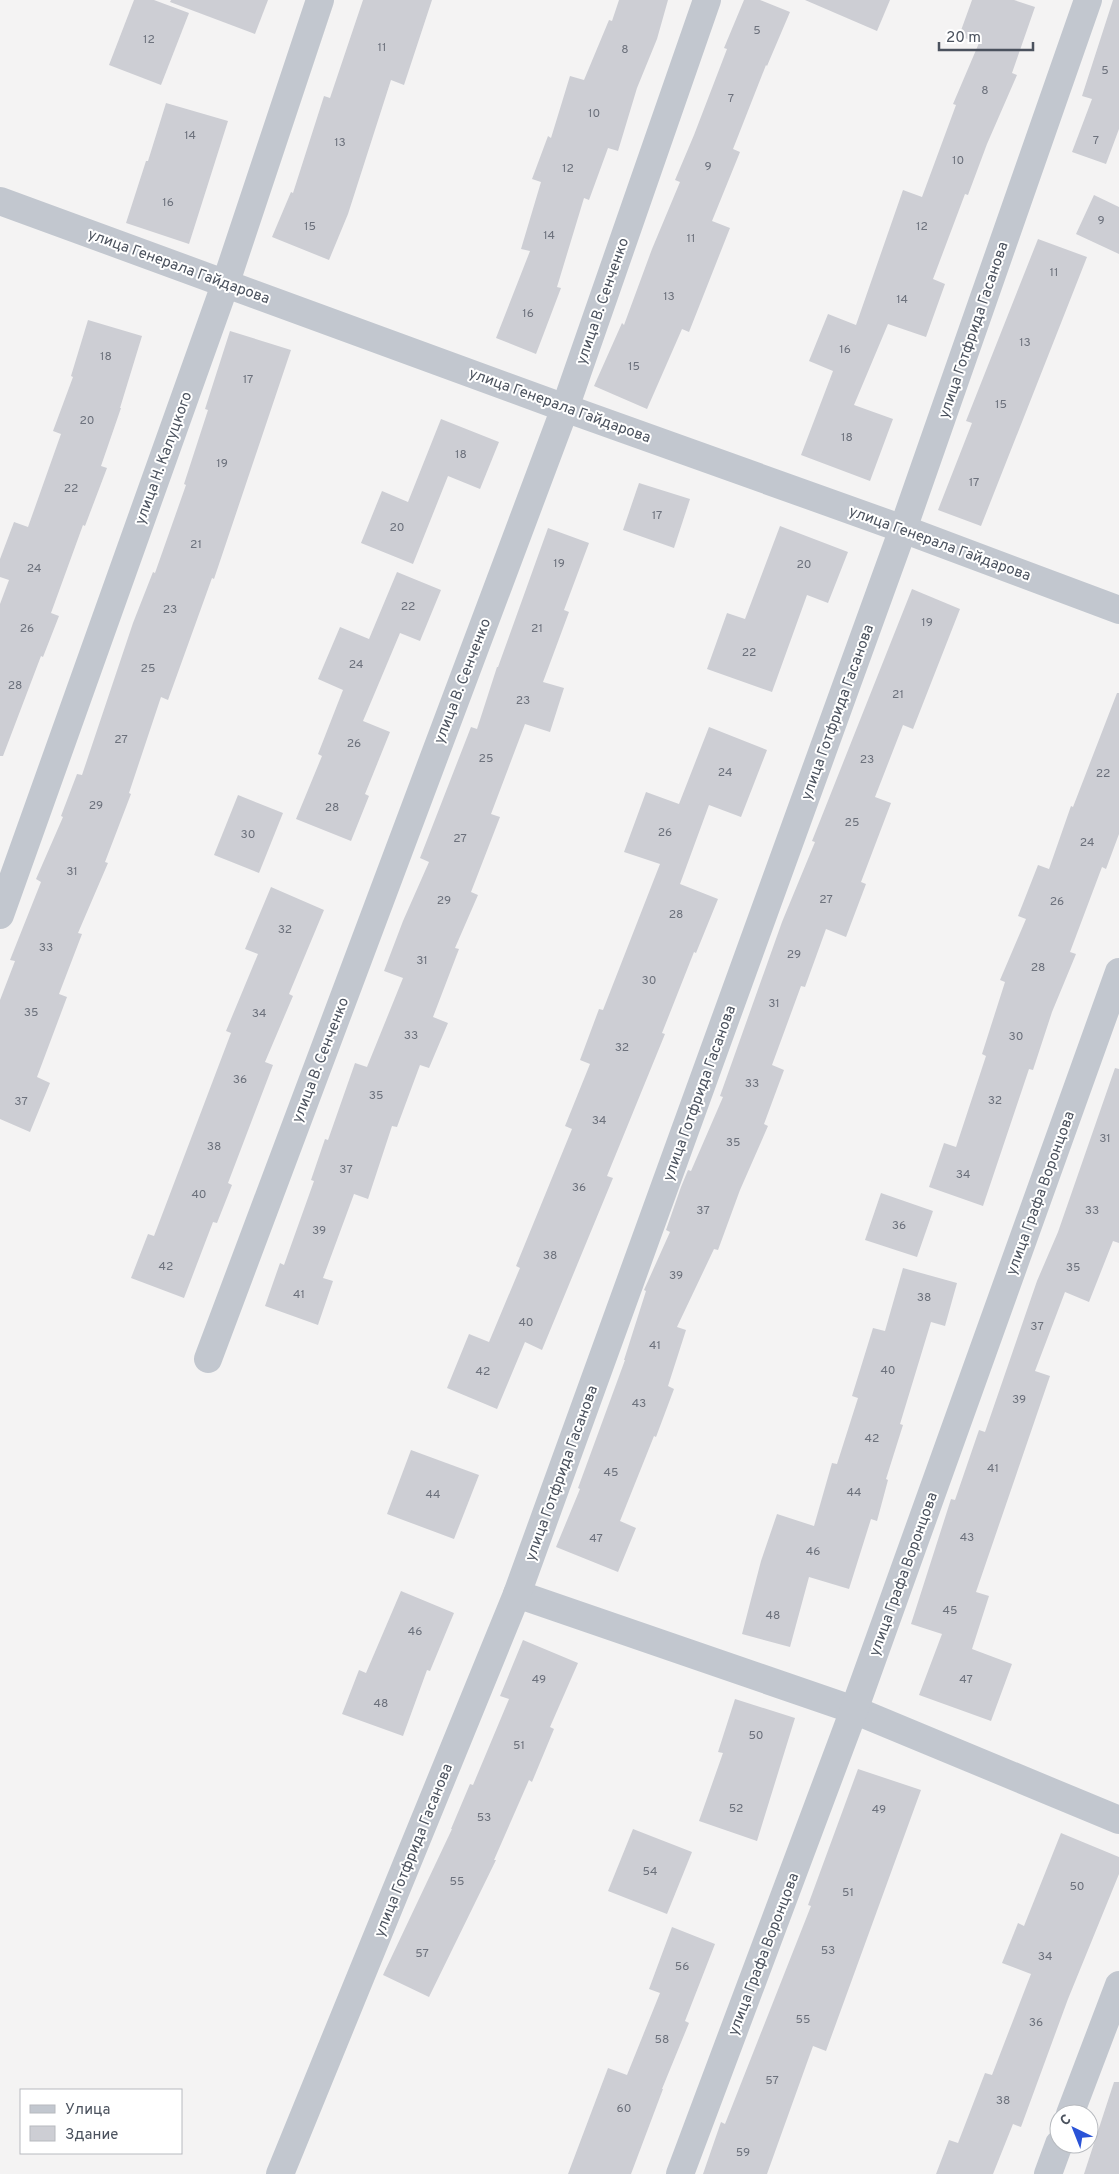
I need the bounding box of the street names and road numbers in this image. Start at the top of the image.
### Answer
street label: улица Генерала Гайдарова [85,226,272,309]
street label: улица В. Сенченко [573,236,634,367]
street label: улица Готфрида Гасанова [935,240,1014,421]
street label: улица Генерала Гайдарова [466,365,653,448]
street label: улица Н. Калуцкого [131,389,197,528]
street label: улица Генерала Гайдарова [846,503,1033,586]
street label: улица В. Сенченко [431,616,496,747]
street label: улица Готфрида Гасанова [798,622,879,803]
street label: улица В. Сенченко [289,995,354,1126]
street label: улица Готфрида Гасанова [660,1003,741,1184]
street label: улица Графа Воронцова [1003,1109,1080,1278]
street label: улица Готфрида Гасанова [522,1383,603,1564]
street label: улица Графа Воронцова [866,1490,943,1659]
street label: улица Готфрида Гасанова [371,1761,458,1940]
street label: улица Графа Воронцова [725,1870,804,2039]

